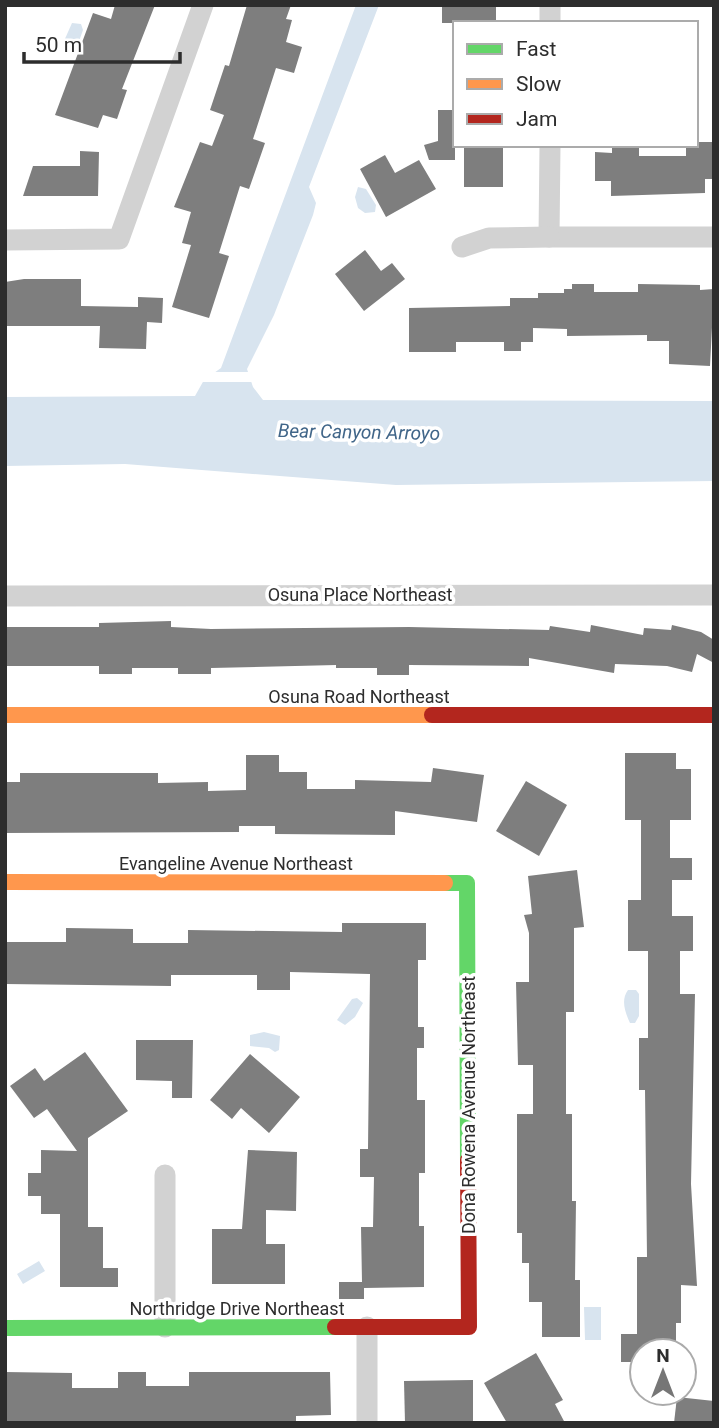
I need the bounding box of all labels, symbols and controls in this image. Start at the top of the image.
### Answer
scale bar [24,21,180,65]
legend [453,21,698,147]
text: 50 m [35,33,82,57]
text: Fast [516,37,557,61]
text: Slow [516,72,562,96]
text: Jam [516,107,557,131]
water label: Bear Canyon Arroyo [278,419,440,445]
street label: Osuna Place Northeast [268,584,452,605]
street label: Osuna Road Northeast [268,686,450,707]
street label: Evangeline Avenue Northeast [119,853,353,874]
street label: Dona Rowena Avenue Northeast [458,976,479,1234]
street label: Northridge Drive Northeast [129,1298,345,1319]
north arrow [628,1337,698,1407]
text: N [656,1344,670,1367]

